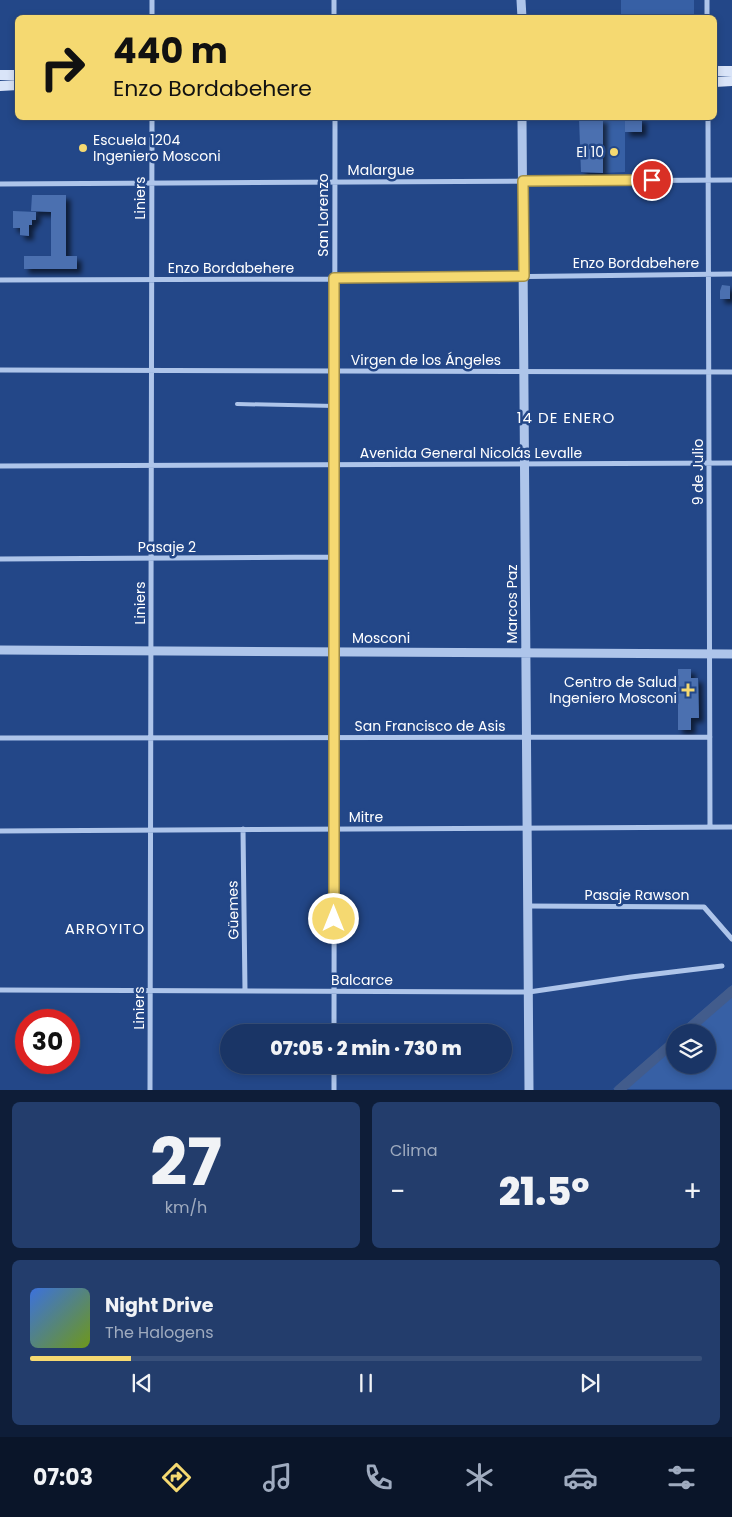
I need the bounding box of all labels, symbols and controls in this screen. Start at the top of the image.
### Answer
text: 440 m [113,26,228,75]
icon: right [30,35,95,100]
text: Enzo Bordabehere [113,73,312,104]
place label: Escuela 1204 Ingeniero Mosconi [93,130,221,166]
marker: Escuela 1204 Ingeniero Mosconi [77,142,89,154]
place label: El 10 [576,142,604,162]
marker: El 10 [608,146,620,158]
pin [631,159,673,201]
street label: Malargue [348,160,415,180]
icon: arrive [638,166,666,194]
street label: San Lorenzo [313,173,333,257]
street label: Liniers [130,176,150,220]
street label: Enzo Bordabehere [573,253,700,273]
street label: Enzo Bordabehere [168,258,295,278]
street label: Virgen de los Ángeles [351,350,501,370]
district label: 14 DE ENERO [517,407,615,428]
street label: 9 de Julio [688,439,708,505]
street label: Avenida General Nicolás Levalle [360,443,583,463]
street label: Pasaje 2 [138,537,196,557]
street label: Marcos Paz [502,564,522,644]
street label: Liniers [130,581,150,625]
street label: Mosconi [352,628,410,648]
place label: Centro de Salud Ingeniero Mosconi [549,672,677,708]
marker: Centro de Salud Ingeniero Mosconi [681,683,695,697]
street label: San Francisco de Asis [355,716,505,736]
street label: Mitre [349,807,384,827]
street label: Güemes [222,880,244,940]
street label: Pasaje Rawson [585,885,689,905]
position arrow [307,892,359,944]
district label: ARROYITO [65,918,145,939]
street label: Balcarce [331,970,393,990]
street label: Liniers [129,986,149,1030]
speed limit sign: 30 [15,1009,80,1074]
map controls [666,1024,716,1074]
button: layers [666,1024,716,1074]
text: 07:05 · 2 min · 730 m [270,1035,462,1062]
text: 27 [150,1117,222,1208]
text: Clima [390,1139,438,1162]
text: 21.5° [499,1165,590,1218]
text: − [390,1172,405,1211]
text: + [683,1172,702,1211]
text: km/h [165,1196,207,1219]
text: Night Drive [105,1292,214,1319]
text: The Halogens [105,1321,213,1344]
icon: previous [128,1369,156,1397]
icon: pause [352,1369,380,1397]
icon: next [576,1369,604,1397]
icon: directions [159,1460,194,1495]
icon: music [260,1460,295,1495]
icon: phone [361,1460,396,1495]
icon: climate [462,1460,497,1495]
icon: car [563,1460,598,1495]
icon: filters [664,1460,699,1495]
text: 07:03 [33,1462,93,1493]

